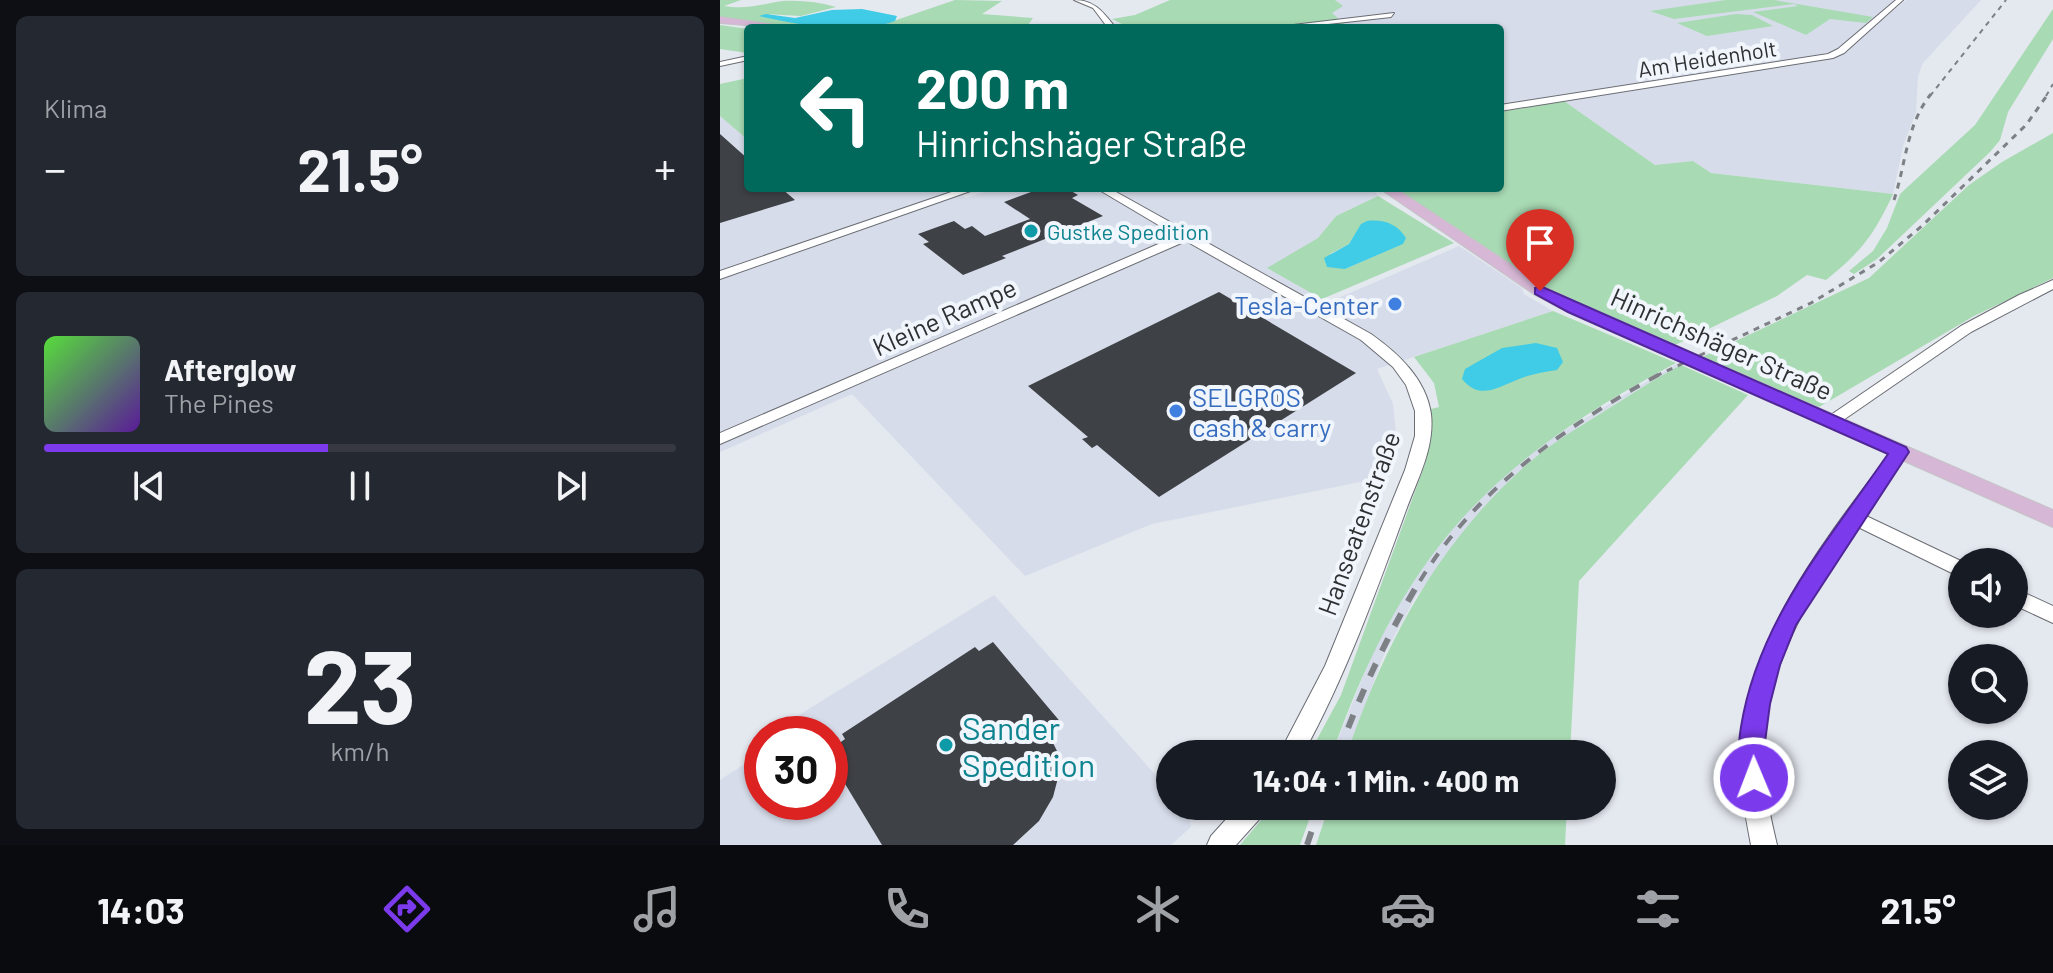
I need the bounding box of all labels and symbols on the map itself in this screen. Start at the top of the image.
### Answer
street label: Am Heidenholt [1636,34,1778,82]
pin [1506,209,1574,291]
place label: Gustke Spedition [1047,218,1209,244]
marker: Gustke Spedition [1022,222,1040,240]
street label: Kleine Rampe [867,271,1021,361]
street label: Hinrichshäger Straße [1606,280,1838,406]
place label: Tesla-Center [1234,289,1380,320]
marker: Tesla-Center [1386,295,1404,313]
place label: SELGROS cash & carry [1192,381,1331,442]
marker: SELGROS cash & carry [1167,402,1185,420]
street label: Hanseatenstraße [1310,427,1406,619]
place label: Sander Spedition [962,708,1095,783]
speed limit sign: 30 [744,716,848,820]
marker: Sander Spedition [937,736,955,754]
position arrow [1712,736,1796,820]

